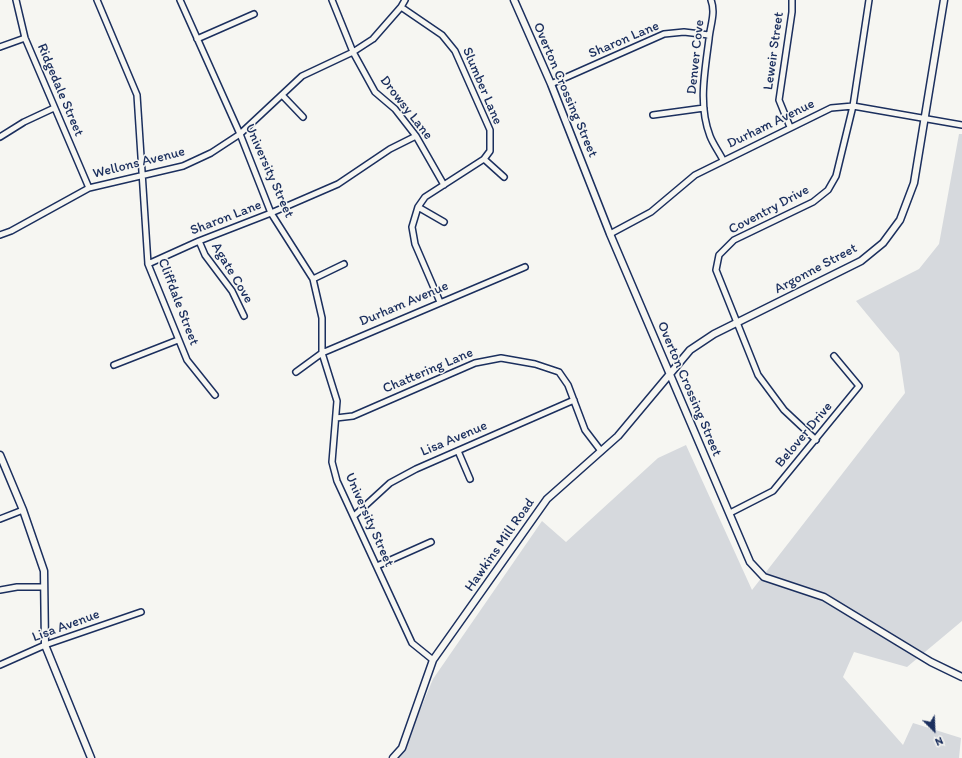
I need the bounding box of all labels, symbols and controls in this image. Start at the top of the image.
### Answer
street label: Leweir Street [760,11,788,91]
street label: Sharon Lane [586,18,662,62]
street label: Denver Cove [684,19,708,95]
street label: Overton Crossing Street [529,20,601,160]
street label: Ridgedale Street [33,41,87,139]
street label: Slumber Lane [458,45,506,127]
street label: Drowsy Lane [376,73,436,143]
street label: Durham Avenue [724,96,818,152]
street label: University Street [241,121,297,221]
street label: Wellons Avenue [91,143,187,183]
street label: Coventry Drive [726,182,812,238]
street label: Sharon Lane [188,197,264,239]
street label: Agate Cove [207,240,257,306]
street label: Argonne Street [772,240,860,298]
street label: Cliffdale Street [154,256,202,348]
street label: Durham Avenue [357,278,451,330]
street label: Overton Crossing Street [653,319,725,459]
street label: Chattering Lane [380,344,476,398]
street label: Belover Drive [772,399,836,471]
street label: Lisa Avenue [418,417,490,461]
street label: University Street [341,470,397,570]
street label: Hawkins Mill Road [461,495,539,595]
street label: Lisa Avenue [30,606,102,646]
north arrow [914,710,954,750]
text: N [933,734,945,749]

